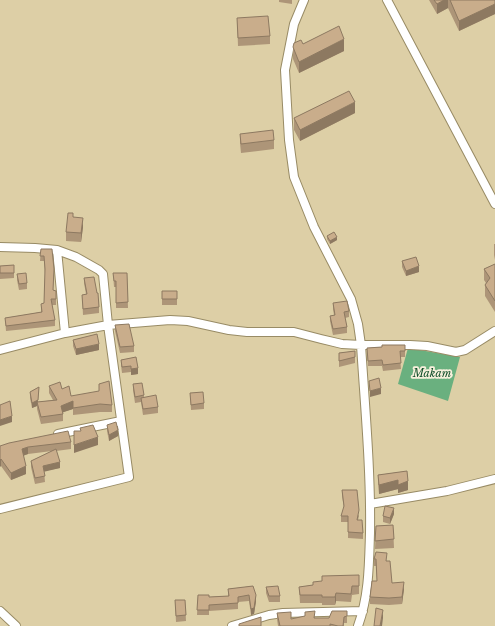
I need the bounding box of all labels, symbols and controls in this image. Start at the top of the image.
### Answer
park label: Makam [412,366,452,380]

